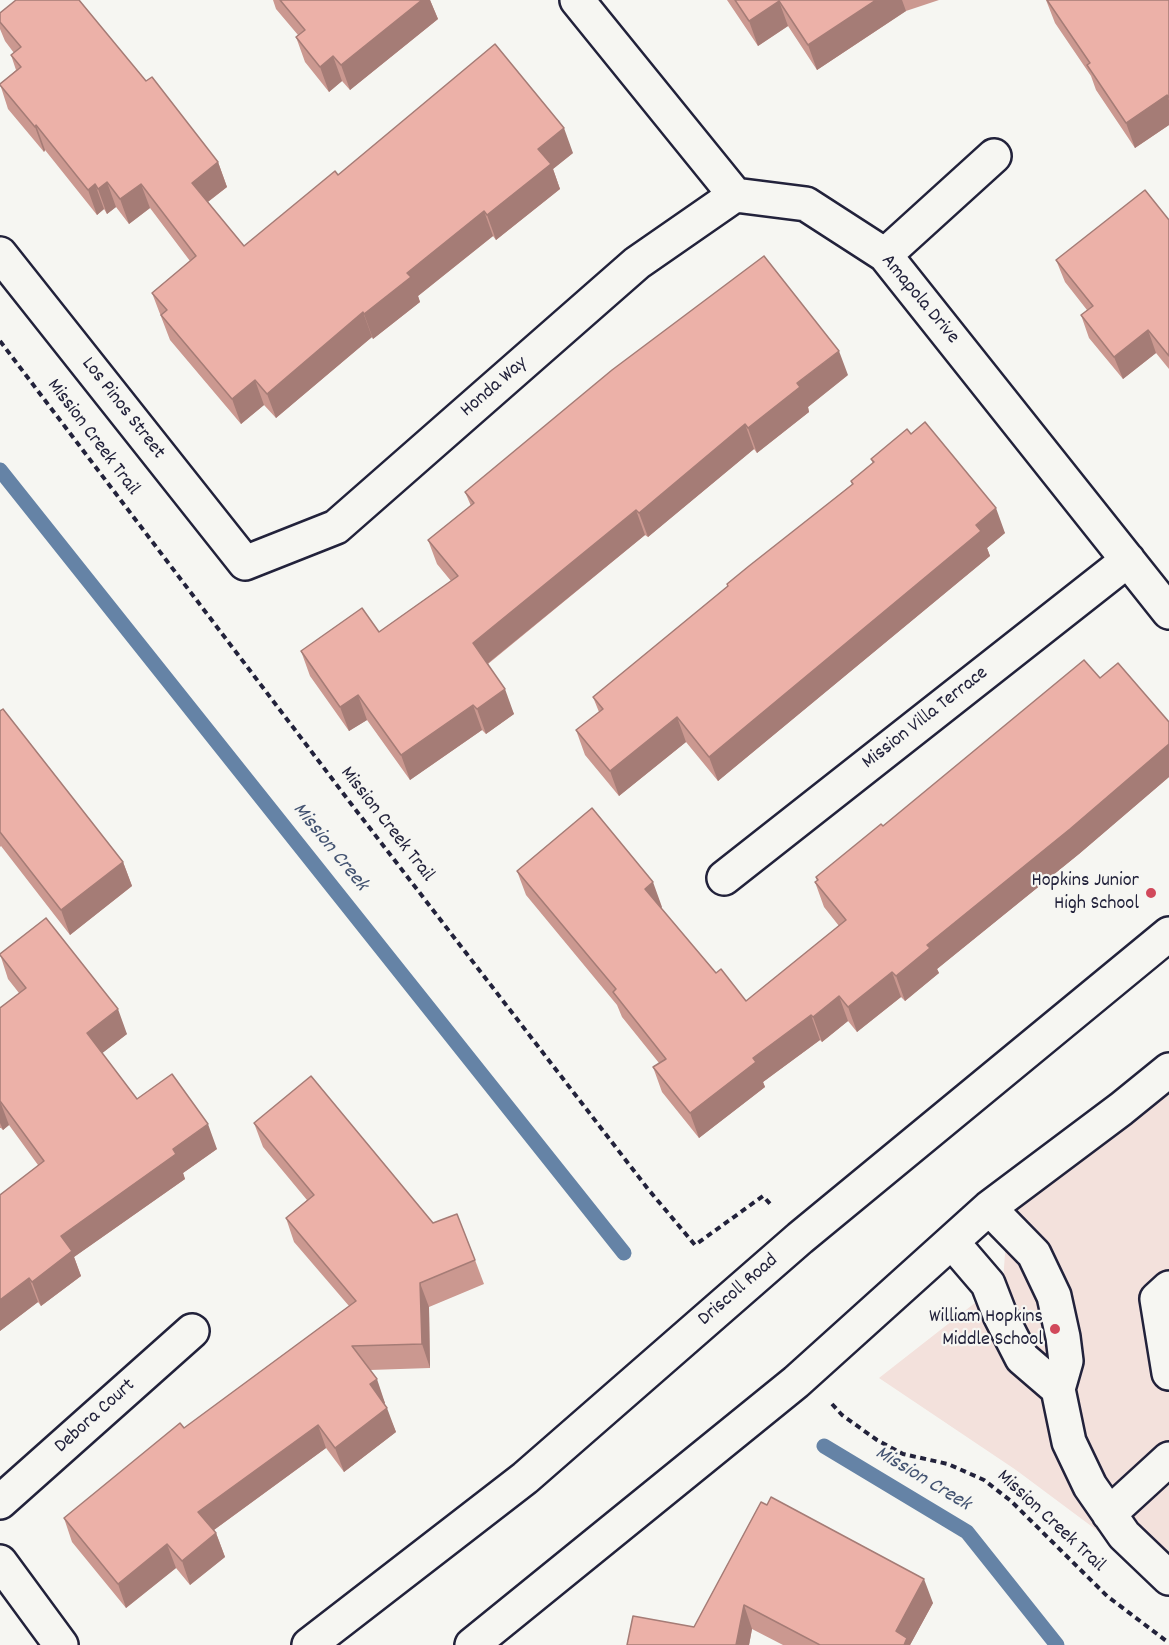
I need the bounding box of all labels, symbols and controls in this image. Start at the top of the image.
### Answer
street label: Amapola Drive [875,250,963,350]
street label: Honda Way [457,352,533,424]
street label: Los Pinos Street [75,353,169,465]
street label: Mission Creek Trail [40,375,144,501]
street label: Mission Villa Terrace [858,662,994,776]
street label: Mission Creek Trail [334,763,438,887]
water label: Mission Creek [286,799,372,897]
place label: Hopkins Junior High School [1031,870,1139,917]
marker: Hopkins Junior High School [1144,886,1158,900]
street label: Driscoll Road [694,1250,784,1332]
place label: William Hopkins Middle School [929,1306,1043,1353]
marker: William Hopkins Middle School [1048,1322,1062,1336]
street label: Debora Court [51,1375,141,1459]
water label: Mission Creek [870,1442,974,1518]
street label: Mission Creek Trail [991,1466,1109,1578]

